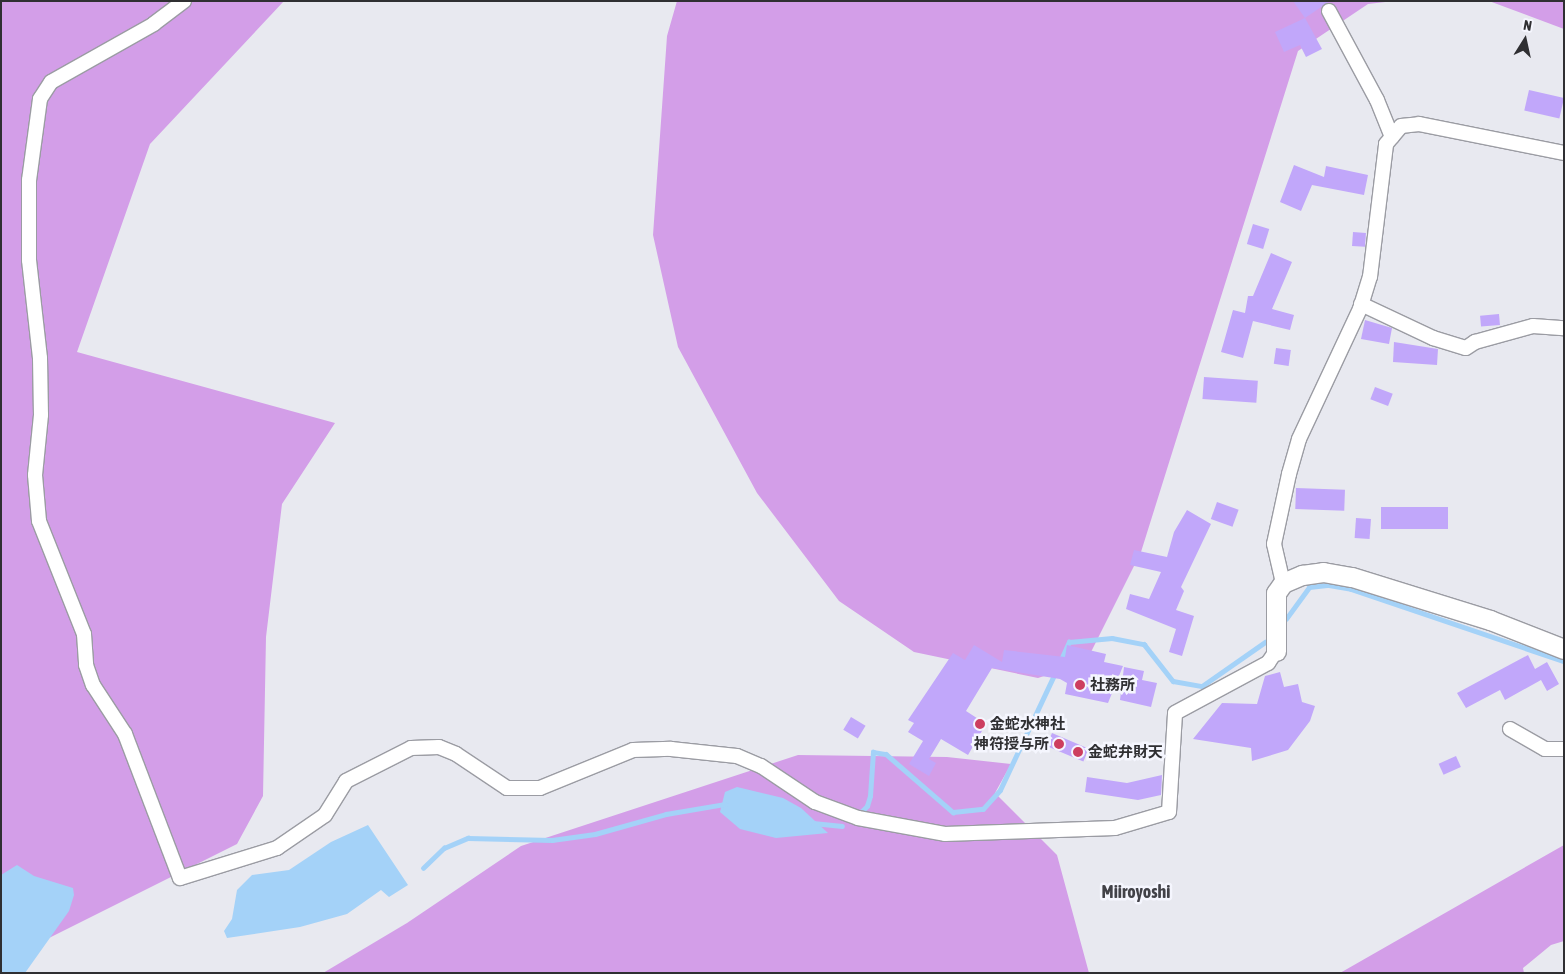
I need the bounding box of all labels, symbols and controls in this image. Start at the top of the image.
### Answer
north arrow [1500,15,1550,65]
text: N [1522,17,1533,34]
place label: 社務所 [1090,676,1135,694]
marker: 社務所 [1074,679,1086,691]
place label: 金蛇水神社 [990,715,1065,733]
marker: 金蛇水神社 [974,718,986,730]
place label: 神符授与所 [974,735,1049,753]
marker: 神符授与所 [1053,738,1065,750]
place label: 金蛇弁財天 [1088,743,1163,761]
marker: 金蛇弁財天 [1072,746,1084,758]
district label: Miiroyoshi [1102,881,1170,903]

